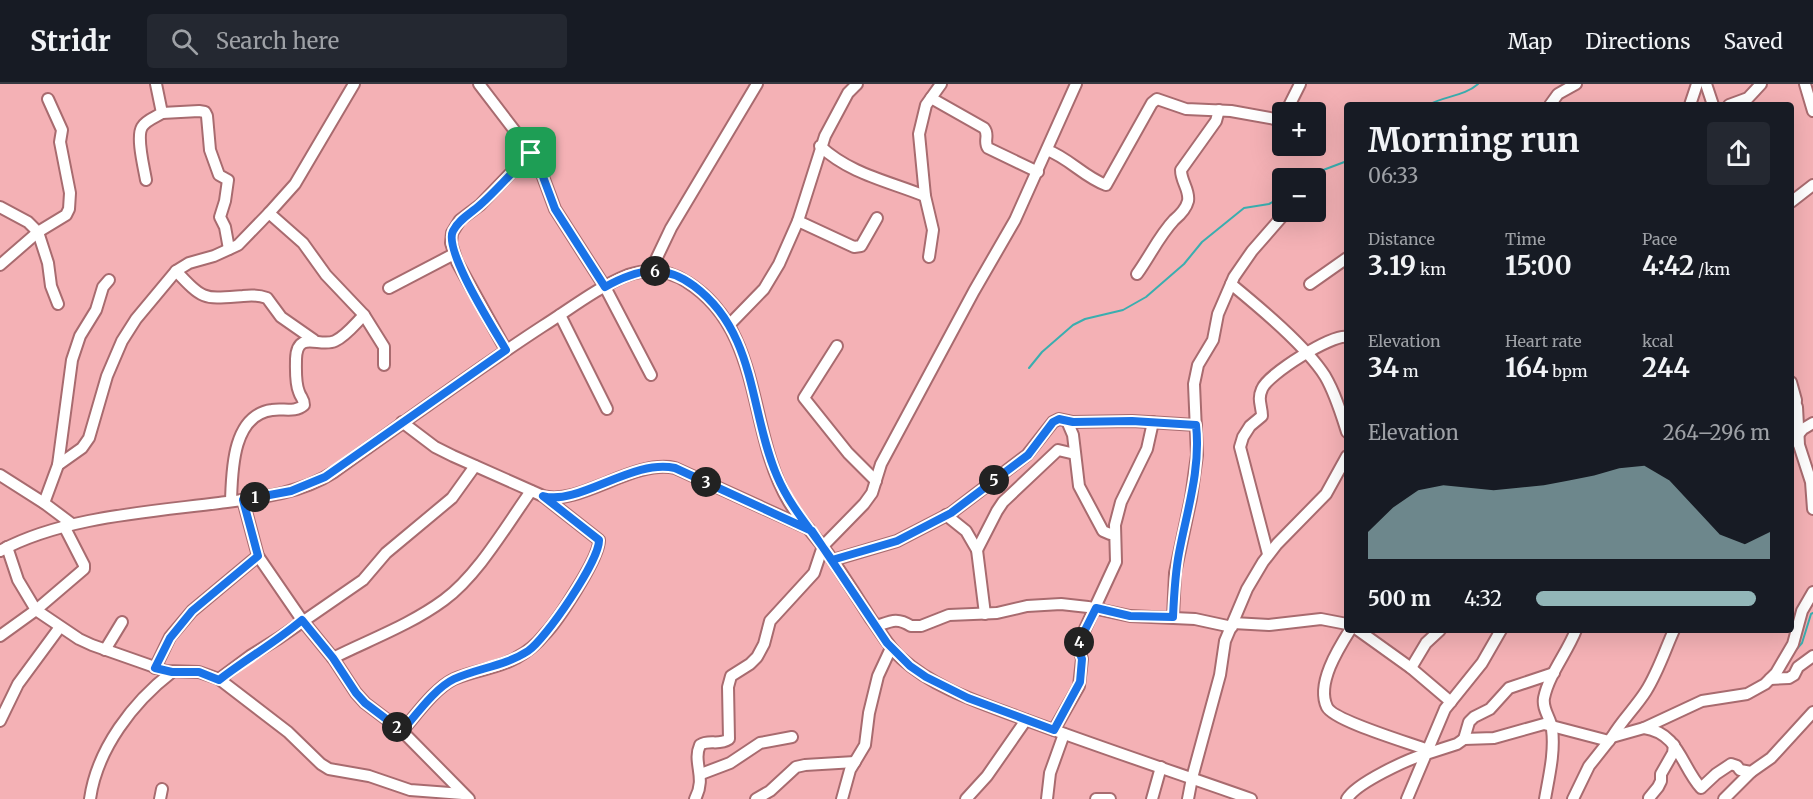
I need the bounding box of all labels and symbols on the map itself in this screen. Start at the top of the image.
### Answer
pin [505,127,556,178]
pin: 6 [640,256,670,286]
pin: 5 [979,465,1009,495]
pin: 3 [691,467,721,497]
pin: 1 [240,482,270,512]
pin: 4 [1064,627,1094,657]
pin: 2 [382,712,412,742]

